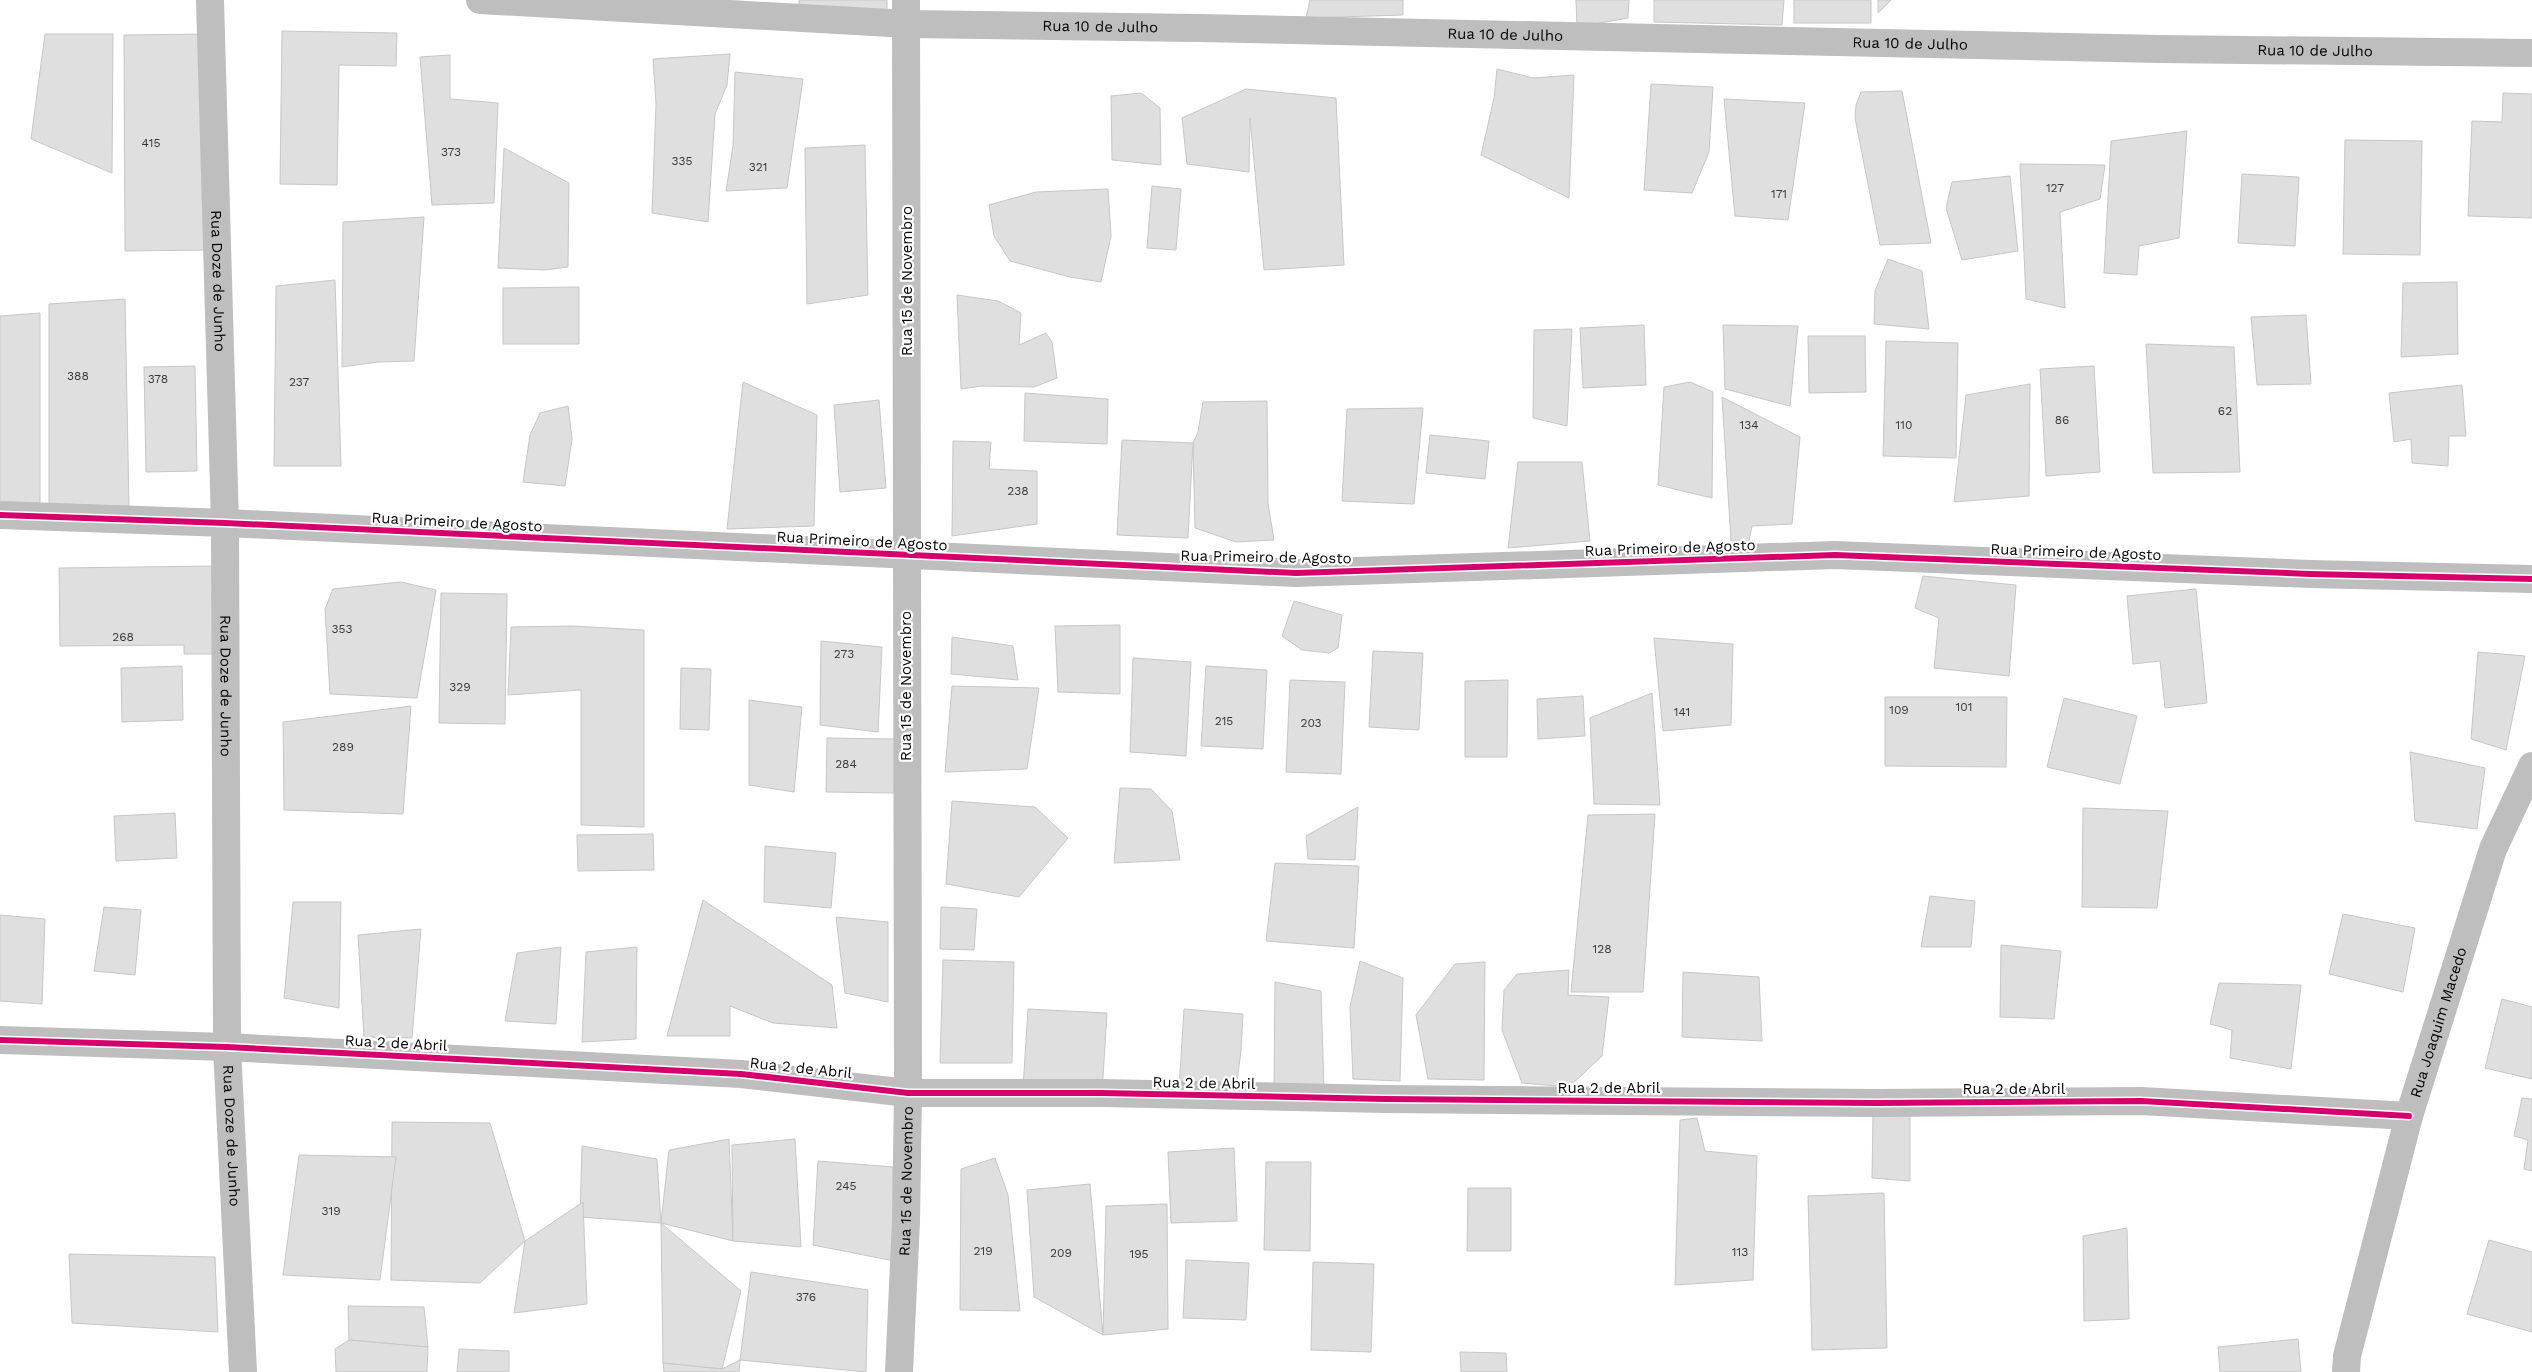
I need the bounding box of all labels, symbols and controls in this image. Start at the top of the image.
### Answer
street label: Rua 10 de Julho [1042,17,1158,36]
street label: Rua 10 de Julho [1447,24,1563,45]
street label: Rua 10 de Julho [1852,33,1968,54]
street label: Rua 10 de Julho [2257,41,2373,60]
house number: 415 [142,136,160,150]
house number: 373 [441,145,461,159]
house number: 335 [672,154,692,168]
house number: 321 [749,160,767,174]
house number: 127 [2046,181,2064,195]
house number: 171 [1771,187,1787,201]
street label: Rua 15 de Novembro [898,206,916,356]
street label: Rua Doze de Junho [207,210,229,352]
house number: 388 [67,369,89,383]
house number: 378 [148,372,168,386]
house number: 237 [289,375,309,389]
house number: 62 [2218,404,2232,418]
house number: 86 [2055,413,2069,427]
house number: 134 [1739,418,1759,432]
house number: 110 [1896,418,1912,432]
house number: 238 [1007,484,1029,498]
street label: Rua Primeiro de Agosto [371,509,543,535]
street label: Rua Primeiro de Agosto [776,528,948,554]
street label: Rua Primeiro de Agosto [1584,536,1756,560]
street label: Rua Primeiro de Agosto [1990,540,2162,564]
street label: Rua Primeiro de Agosto [1180,547,1352,567]
street label: Rua 15 de Novembro [897,611,915,761]
street label: Rua Doze de Junho [216,615,235,757]
house number: 353 [332,622,352,636]
house number: 268 [112,630,134,644]
house number: 273 [834,647,854,661]
house number: 329 [449,680,471,694]
house number: 101 [1956,700,1972,714]
house number: 109 [1889,703,1909,717]
house number: 141 [1674,705,1690,719]
house number: 215 [1215,714,1233,728]
house number: 203 [1300,716,1322,730]
house number: 289 [332,740,354,754]
house number: 284 [835,757,857,771]
house number: 128 [1592,942,1612,956]
street label: Rua Joaquim Macedo [2406,945,2471,1100]
street label: Rua 2 de Abril [344,1031,448,1055]
street label: Rua 2 de Abril [749,1054,853,1082]
street label: Rua Doze de Junho [219,1064,244,1207]
street label: Rua 2 de Abril [1152,1073,1256,1093]
street label: Rua 2 de Abril [1558,1079,1661,1097]
street label: Rua 2 de Abril [1963,1080,2066,1098]
street label: Rua 15 de Novembro [895,1106,917,1257]
house number: 245 [836,1179,856,1193]
house number: 319 [321,1204,341,1218]
house number: 219 [973,1244,993,1258]
house number: 113 [1732,1245,1748,1259]
house number: 209 [1050,1246,1072,1260]
house number: 195 [1129,1247,1149,1261]
house number: 376 [796,1290,816,1304]

